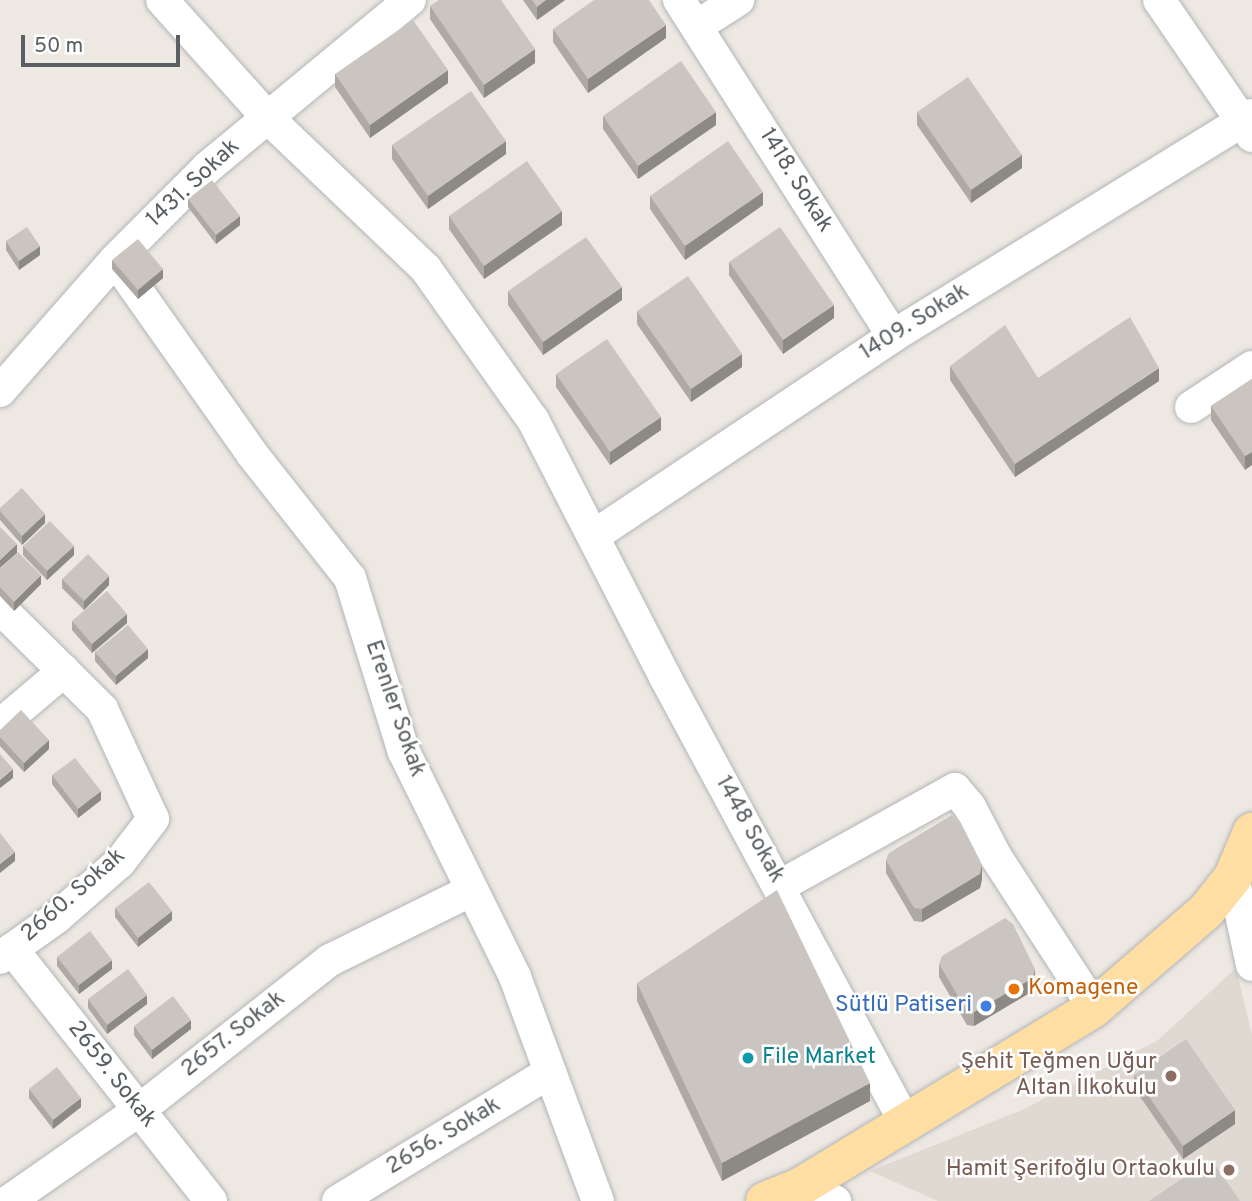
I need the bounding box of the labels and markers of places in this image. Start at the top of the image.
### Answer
place label: Komagene [1028,975,1138,1003]
marker: Komagene [1006,981,1022,997]
place label: Sütlü Patiseri [835,992,972,1020]
marker: Sütlü Patiseri [978,998,994,1014]
place label: File Market [762,1044,876,1072]
place label: Şehit Teğmen Uğur Altan İlkokulu [960,1049,1157,1103]
marker: File Market [740,1050,756,1066]
marker: Şehit Teğmen Uğur Altan İlkokulu [1163,1068,1179,1084]
place label: Hamit Şerifoğlu Ortaokulu [946,1156,1215,1184]
marker: Hamit Şerifoğlu Ortaokulu [1221,1162,1237,1178]

